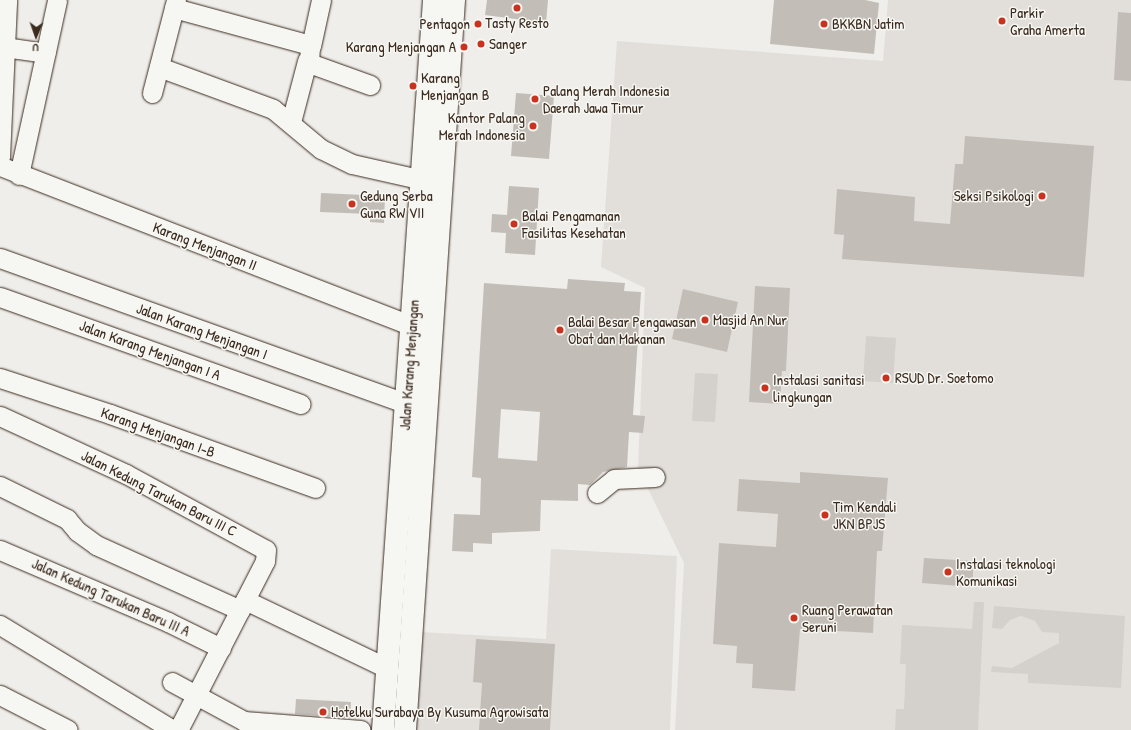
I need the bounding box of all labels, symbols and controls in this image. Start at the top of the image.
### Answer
marker: Tasty Resto [512,3,522,13]
place label: Parkir Graha Amerta [1010,3,1085,38]
place label: Tasty Resto [485,14,549,32]
place label: Pentagon [419,15,470,33]
place label: BKKBN Jatim [832,15,904,33]
north arrow [16,16,56,56]
marker: Parkir Graha Amerta [997,16,1007,26]
marker: Pentagon [473,19,483,29]
marker: BKKBN Jatim [819,19,829,29]
place label: Sanger [489,35,527,53]
place label: Karang Menjangan A [346,38,456,56]
marker: Sanger [476,39,486,49]
text: U [32,41,39,55]
marker: Karang Menjangan A [459,42,469,52]
place label: Karang Menjangan B [421,68,489,103]
marker: Karang Menjangan B [408,81,418,91]
place label: Palang Merah Indonesia Daerah Jawa Timur [543,81,669,116]
marker: Palang Merah Indonesia Daerah Jawa Timur [530,94,540,104]
place label: Kantor Palang Merah Indonesia [439,108,525,143]
marker: Kantor Palang Merah Indonesia [528,121,538,131]
place label: Gedung Serba Guna RW VII [360,186,433,221]
place label: Seksi Psikologi [954,187,1034,205]
marker: Seksi Psikologi [1037,191,1047,201]
marker: Gedung Serba Guna RW VII [347,199,357,209]
place label: Balai Pengamanan Fasilitas Kesehatan [522,206,626,241]
street label: Karang Menjangan II [150,218,260,274]
marker: Balai Pengamanan Fasilitas Kesehatan [509,219,519,229]
street label: Jalan Karang Menjangan I [134,299,270,363]
street label: Jalan Karang Menjangan [395,299,423,431]
place label: Masjid An Nur [713,311,787,329]
place label: Balai Besar Pengawasan Obat dan Makanan [568,312,696,347]
marker: Masjid An Nur [700,315,710,325]
street label: Jalan Karang Menjangan I A [77,316,223,384]
marker: Balai Besar Pengawasan Obat dan Makanan [555,325,565,335]
place label: RSUD Dr. Soetomo [895,369,993,387]
place label: Instalasi sanitasi lingkungan [773,370,865,405]
marker: RSUD Dr. Soetomo [880,372,892,384]
marker: Instalasi sanitasi lingkungan [760,383,770,393]
street label: Karang Menjangan I-B [98,403,218,461]
street label: Jalan Kedung Tarukan Baru III C [78,446,240,540]
place label: Tim Kendali JKN BPJS [833,497,897,532]
marker: Tim Kendali JKN BPJS [820,510,830,520]
street label: Jalan Kedung Tarukan Baru III A [29,554,193,640]
place label: Instalasi teknologi Komunikasi [956,554,1056,589]
marker: Instalasi teknologi Komunikasi [943,567,953,577]
place label: Ruang Perawatan Seruni [802,600,893,635]
marker: Ruang Perawatan Seruni [789,613,799,623]
place label: Hotelku Surabaya By Kusuma Agrowisata [331,703,548,721]
marker: Hotelku Surabaya By Kusuma Agrowisata [318,707,328,717]

